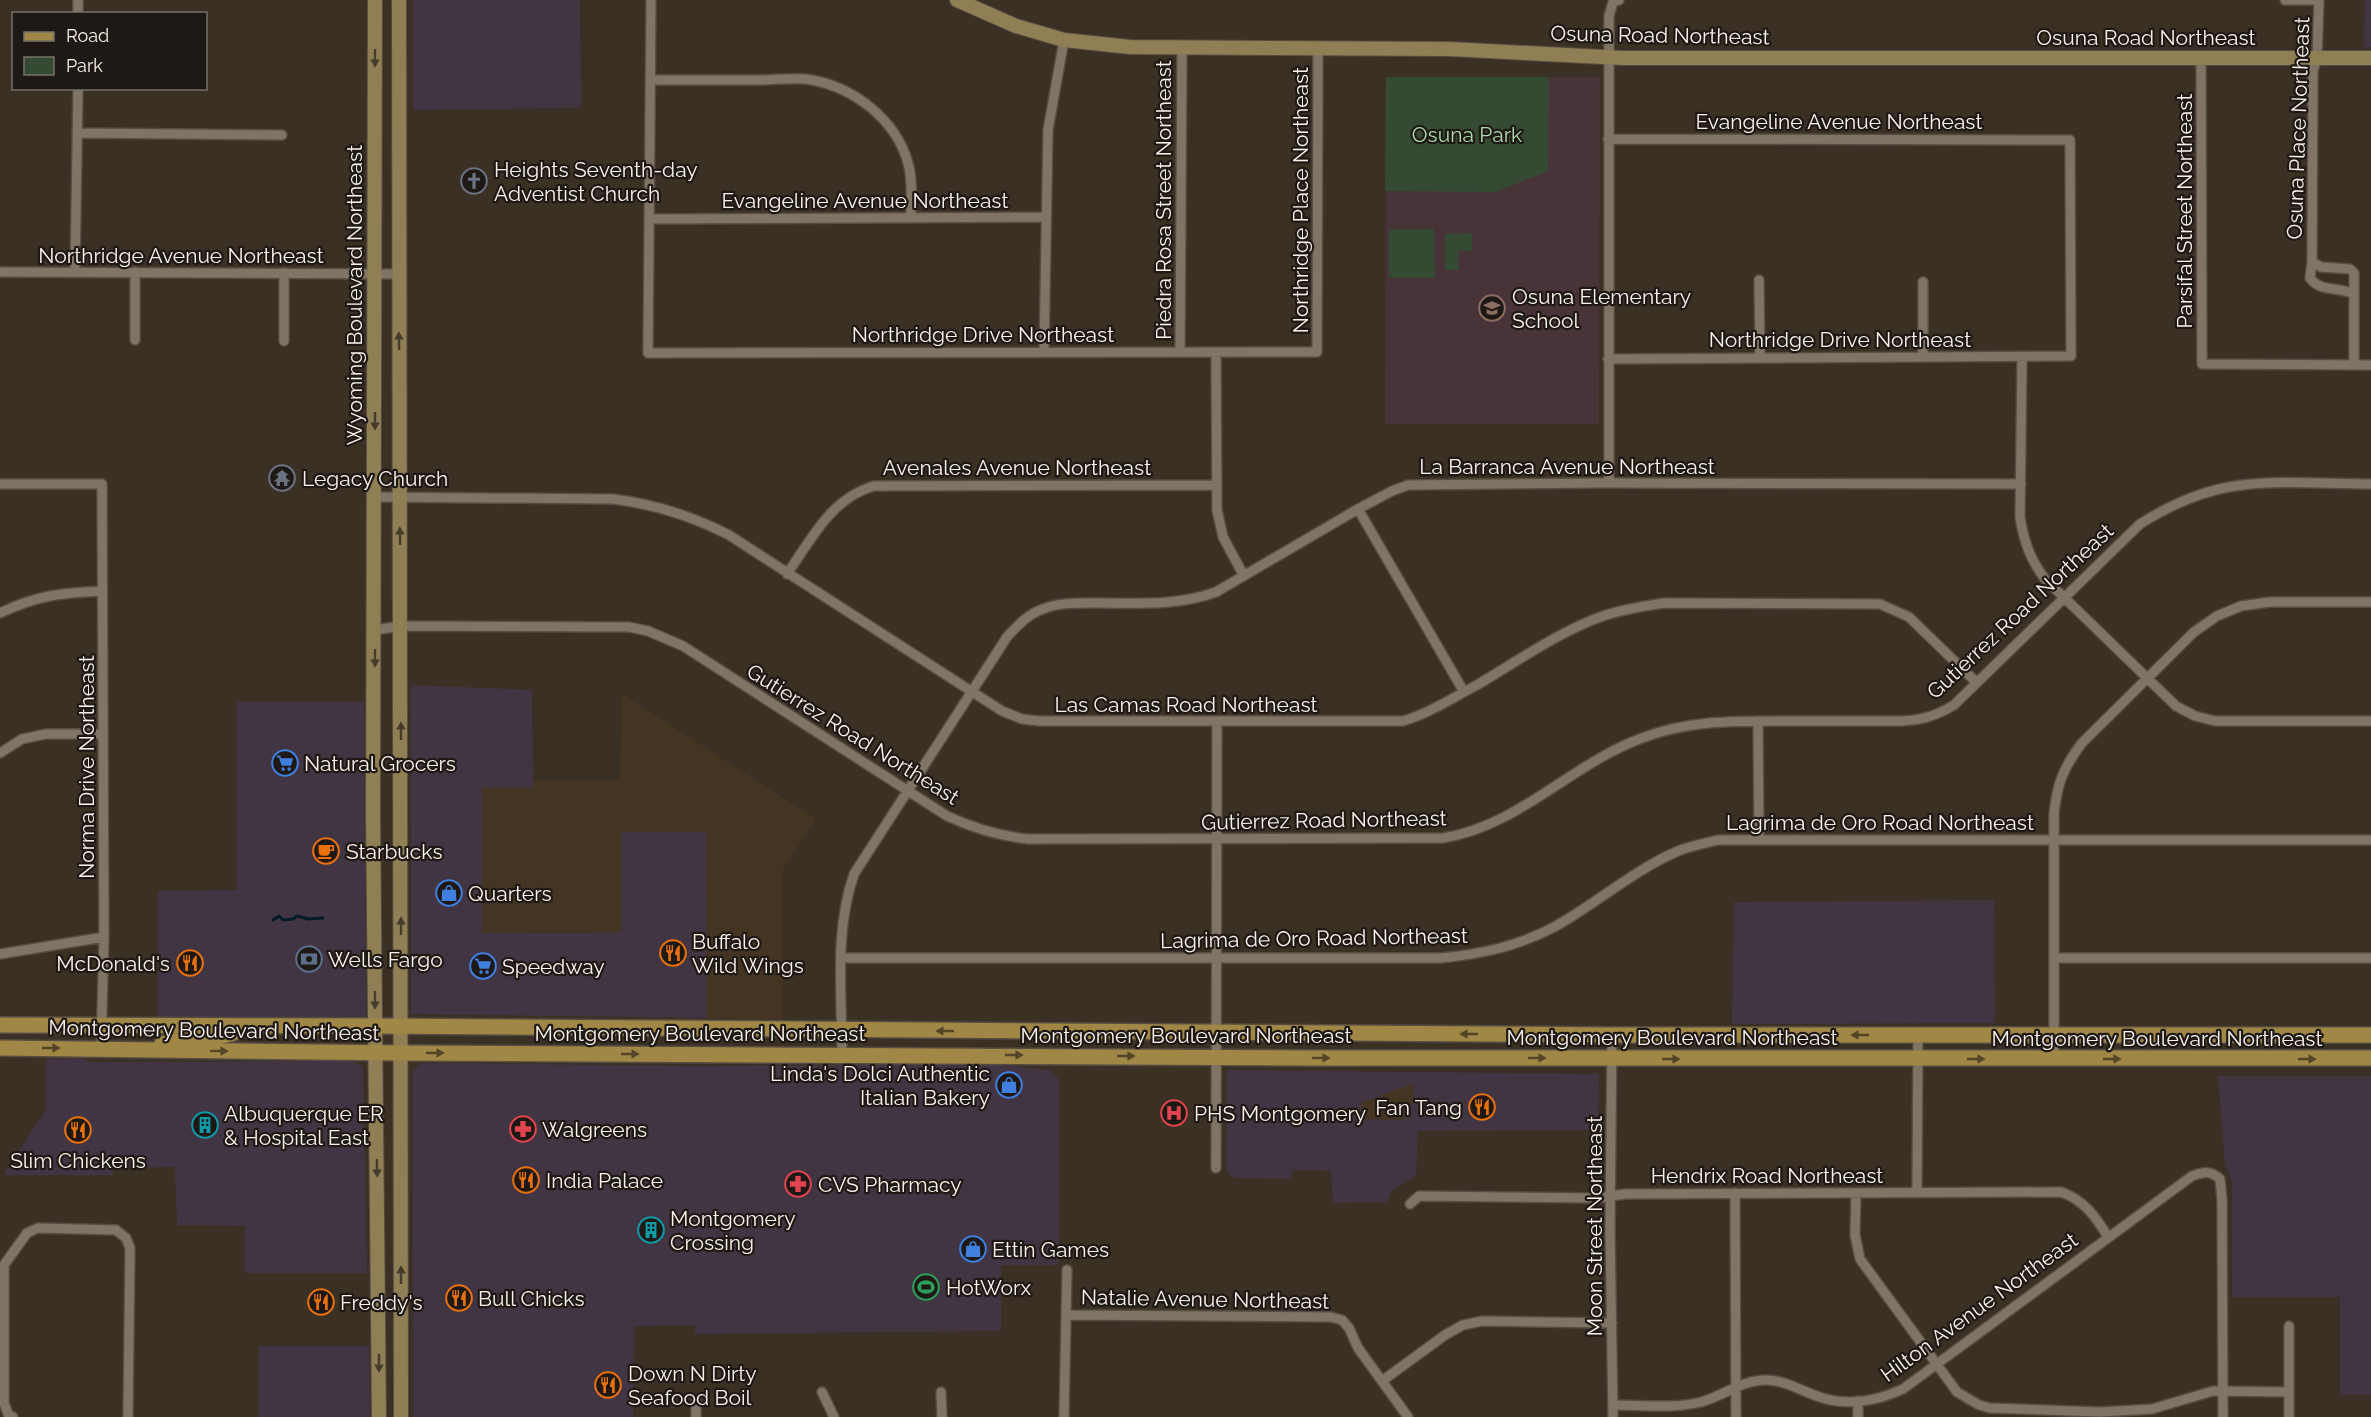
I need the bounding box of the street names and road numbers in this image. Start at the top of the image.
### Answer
street label: Osuna Place Northeast [2282,16,2314,240]
street label: Osuna Road Northeast [1550,21,1770,49]
street label: Osuna Road Northeast [2036,25,2256,50]
street label: Piedra Rosa Street Northeast [1151,60,1176,340]
street label: Northridge Place Northeast [1288,67,1313,333]
street label: Parsifal Street Northeast [2172,94,2197,328]
street label: Evangeline Avenue Northeast [1695,109,1983,134]
street label: Wyoming Boulevard Northeast [342,145,367,445]
street label: Evangeline Avenue Northeast [721,188,1009,213]
street label: Northridge Avenue Northeast [38,243,324,268]
street label: Northridge Drive Northeast [852,322,1114,347]
street label: Northridge Drive Northeast [1709,327,1971,352]
street label: La Barranca Avenue Northeast [1419,454,1715,479]
street label: Avenales Avenue Northeast [883,455,1151,480]
street label: Gutierrez Road Northeast [1922,518,2118,704]
street label: Norma Drive Northeast [74,655,99,879]
street label: Gutierrez Road Northeast [742,658,964,810]
street label: Las Camas Road Northeast [1054,692,1318,717]
street label: Gutierrez Road Northeast [1201,805,1447,835]
street label: Lagrima de Oro Road Northeast [1726,810,2034,835]
street label: Lagrima de Oro Road Northeast [1160,923,1468,953]
street label: Montgomery Boulevard Northeast [48,1015,380,1045]
street label: Montgomery Boulevard Northeast [534,1021,866,1046]
street label: Montgomery Boulevard Northeast [1020,1023,1352,1048]
street label: Montgomery Boulevard Northeast [1506,1025,1838,1050]
street label: Montgomery Boulevard Northeast [1991,1026,2323,1051]
street label: Moon Street Northeast [1582,1116,1607,1336]
street label: Hendrix Road Northeast [1651,1163,1883,1188]
street label: Hilton Avenue Northeast [1876,1227,2082,1387]
street label: Natalie Avenue Northeast [1081,1284,1329,1314]

